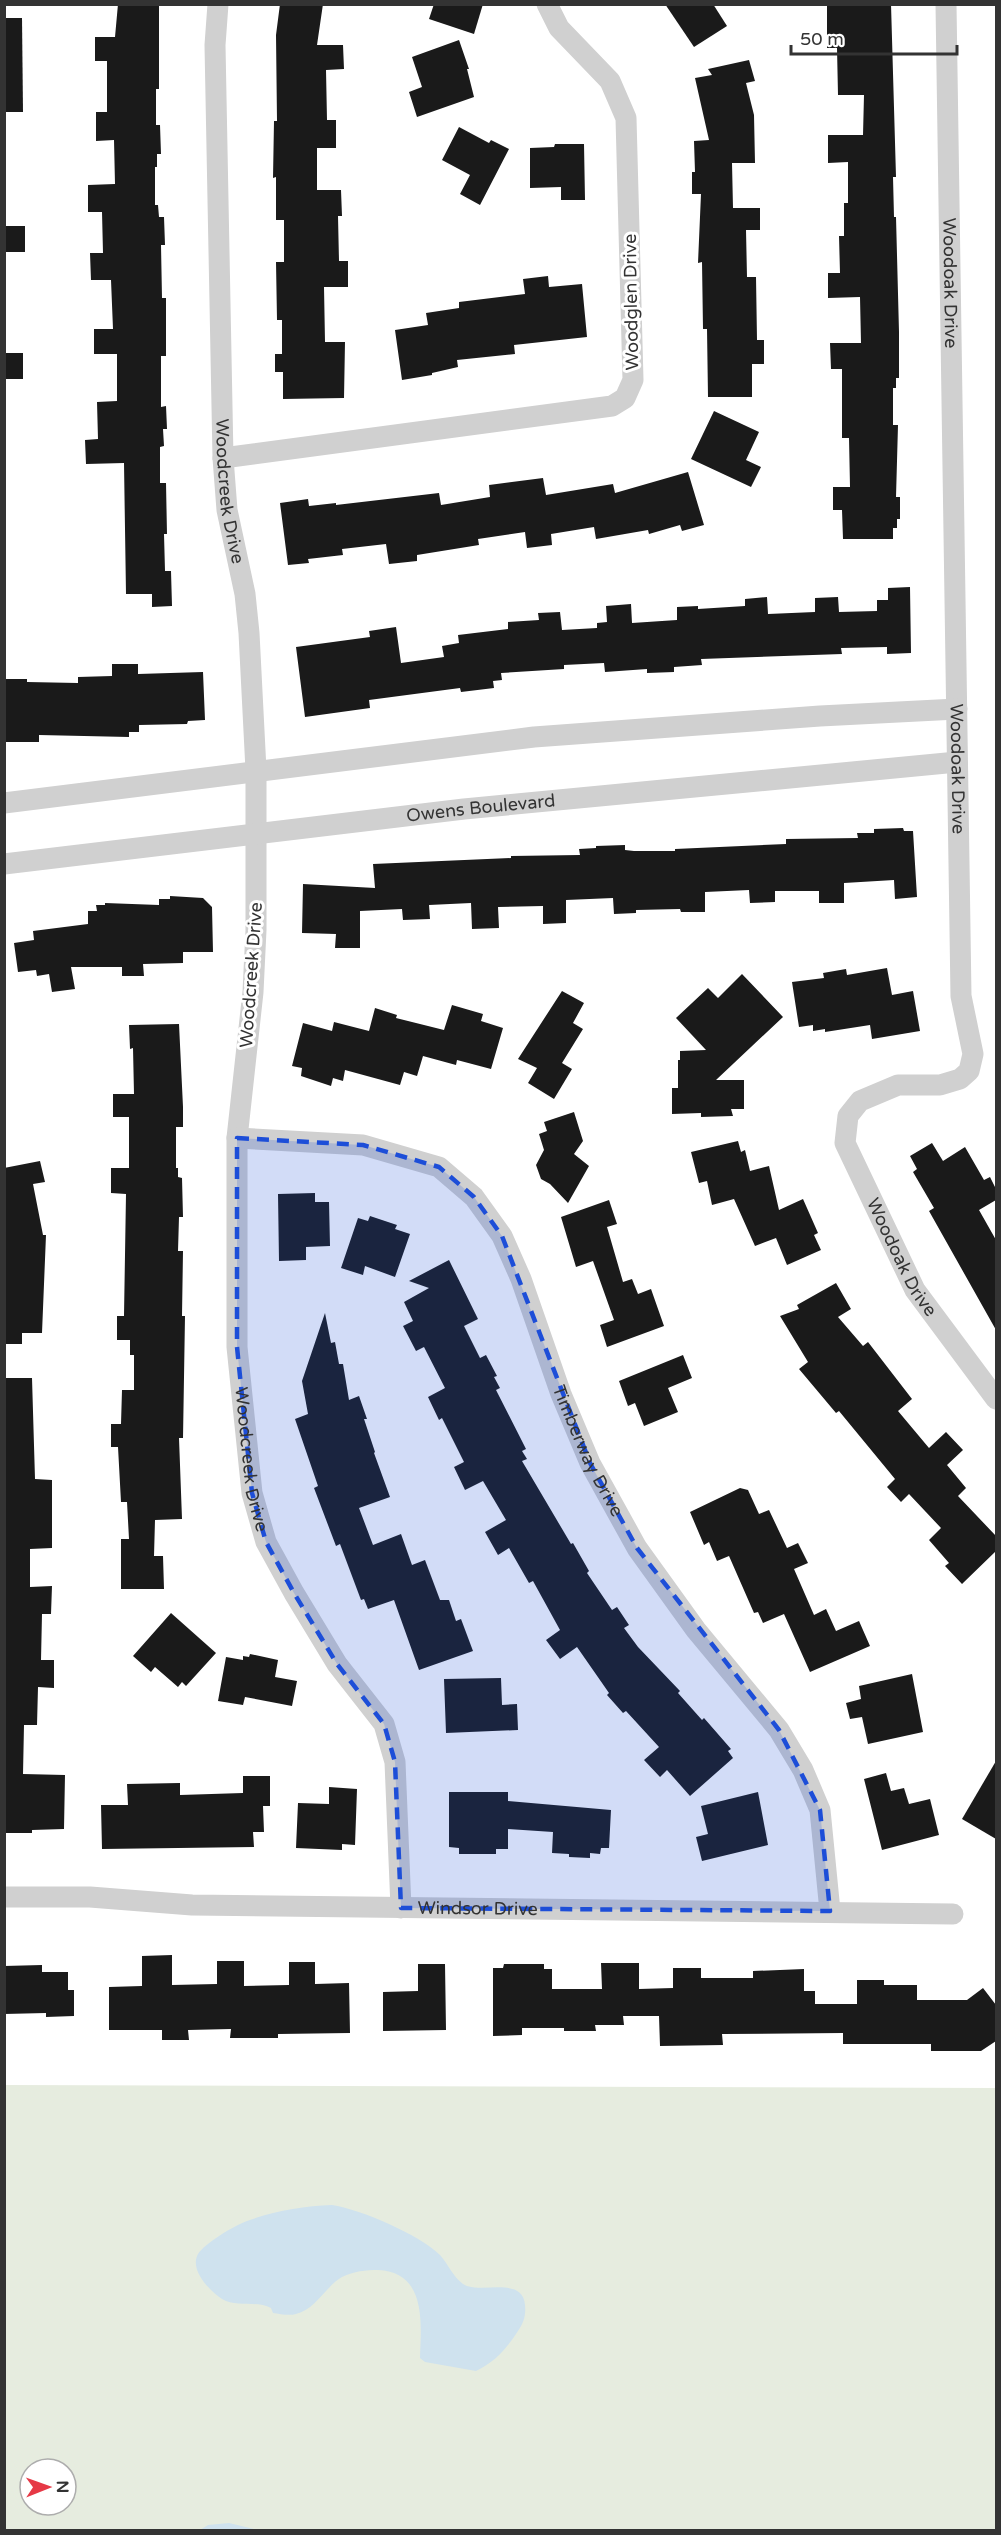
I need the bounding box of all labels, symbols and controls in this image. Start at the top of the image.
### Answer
scale bar [791,18,958,56]
text: 50 m [800,28,844,50]
street label: Woodoak Drive [938,218,962,348]
street label: Woodglen Drive [619,233,643,371]
street label: Woodcreek Drive [211,419,249,566]
street label: Woodoak Drive [946,703,970,834]
street label: Owens Boulevard [405,789,556,827]
street label: Woodcreek Drive [235,901,267,1049]
street label: Woodoak Drive [862,1195,942,1321]
street label: Timberway Drive [548,1382,628,1520]
street label: Woodcreek Drive [230,1386,273,1534]
street label: Windsor Drive [417,1897,538,1920]
north arrow [18,2457,78,2517]
text: N [52,2480,72,2493]

